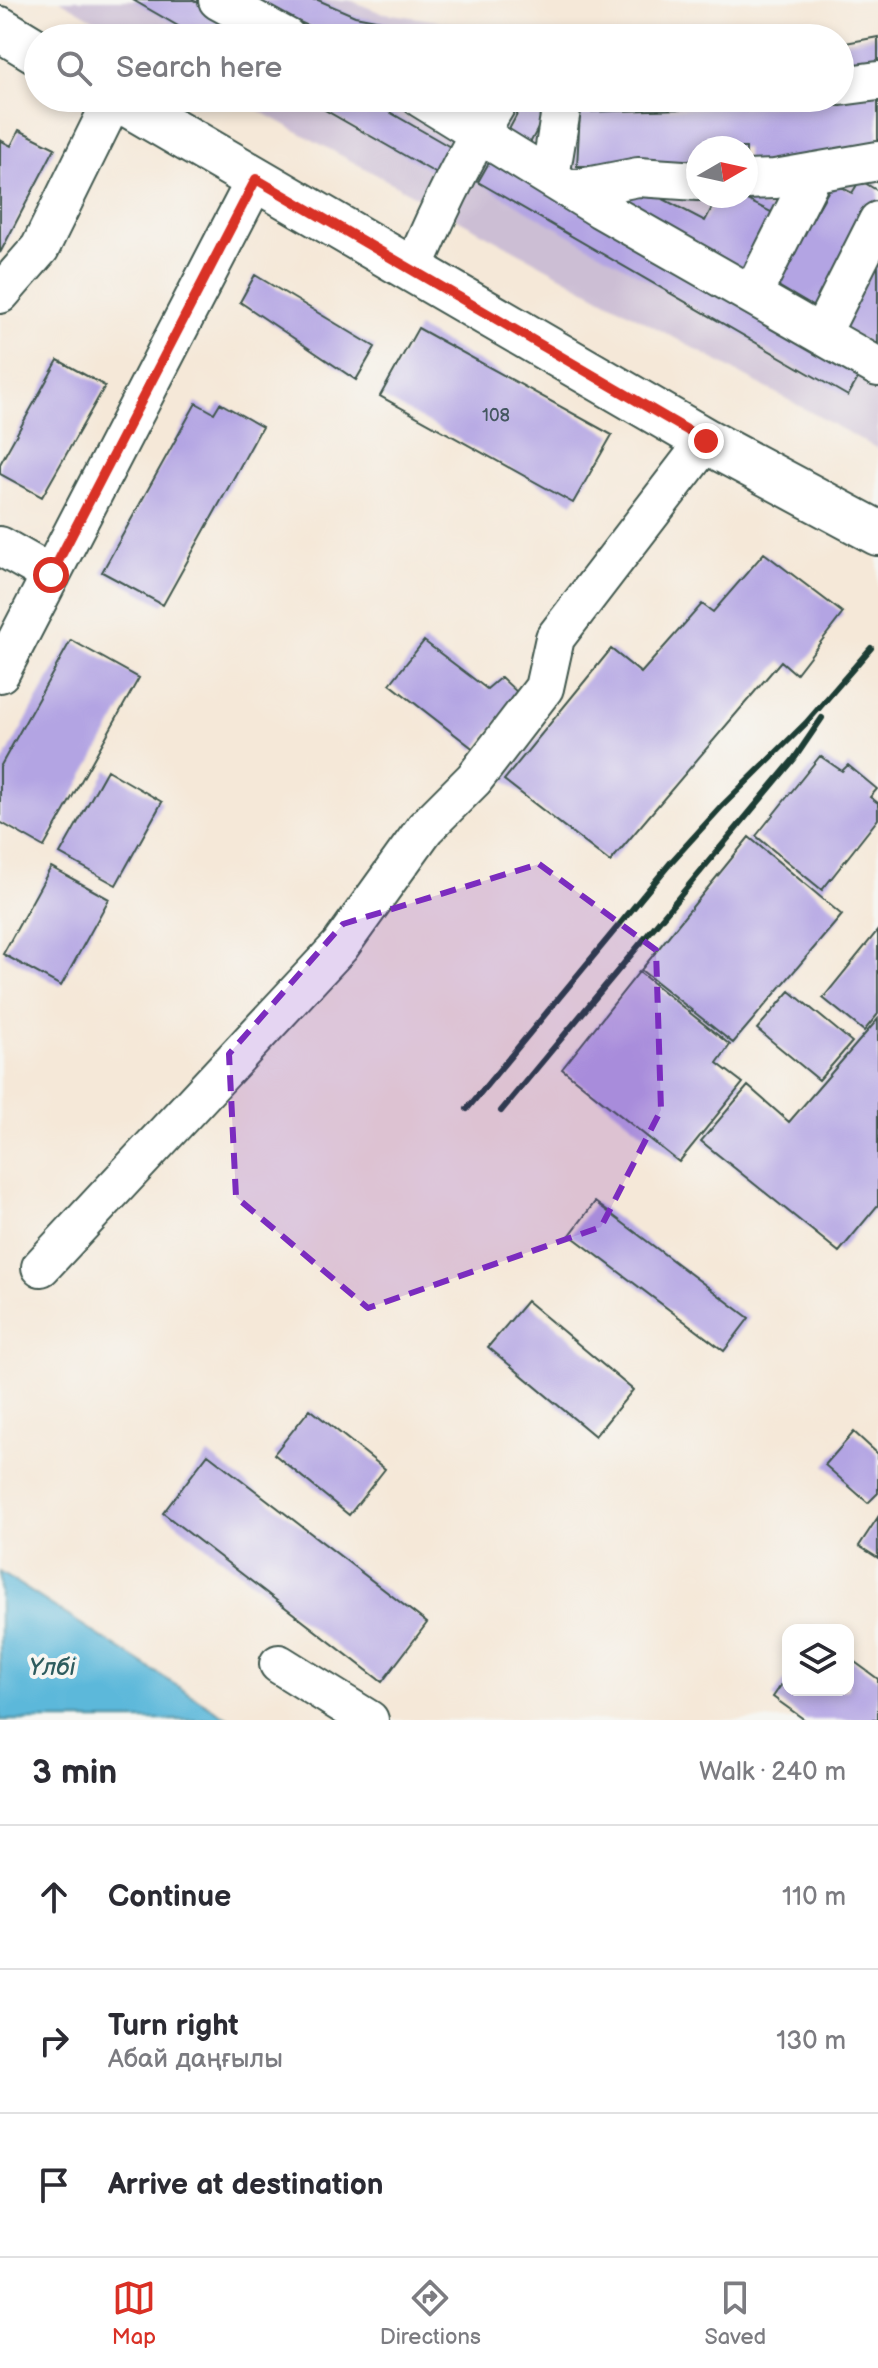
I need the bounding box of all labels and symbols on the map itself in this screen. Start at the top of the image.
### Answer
north arrow [686,136,758,208]
house number: 108 [482,405,510,426]
route end [688,423,724,459]
route start [33,557,69,593]
water label: Үлбі [29,1653,76,1682]

